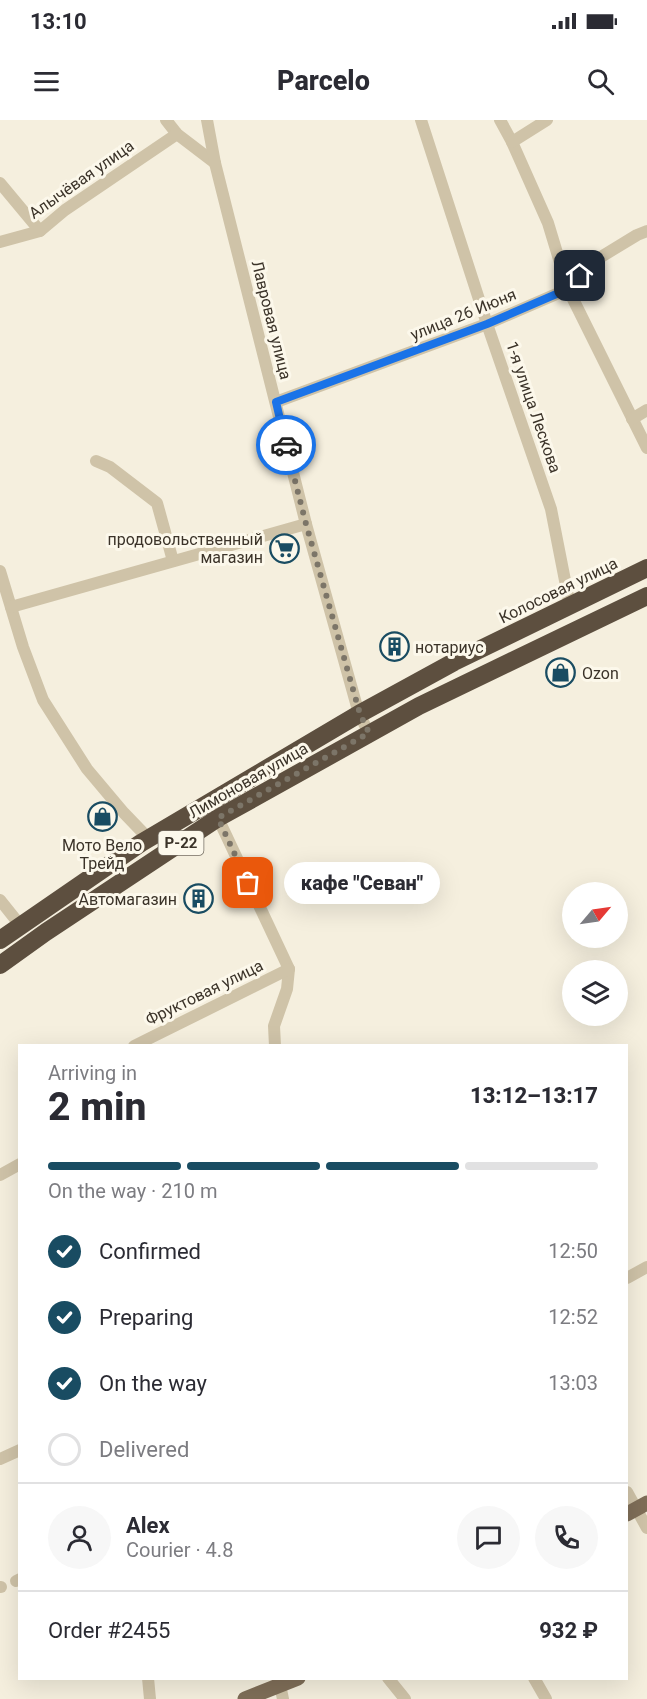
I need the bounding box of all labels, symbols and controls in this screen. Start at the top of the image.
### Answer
text: 13:10 [30,9,87,34]
icon: menu [30,65,63,98]
text: Parcelo [277,65,370,97]
icon: search [584,65,617,98]
street label: Алычёвая улица [25,136,138,223]
pin [554,250,605,301]
street label: Лавровая улица [248,259,295,382]
icon: home [563,259,596,292]
street label: улица 26 Июня [408,285,519,344]
street label: 1-я улица Лескова [502,339,565,475]
courier [256,415,316,475]
icon: car [270,429,303,462]
place label: продовольственный магазин [108,530,263,567]
supermarket icon: продовольственный магазин [268,532,300,564]
street label: Колосовая улица [496,554,621,627]
building icon: нотариус [378,631,410,663]
place label: нотариус [415,638,484,657]
shop icon: Ozon [545,657,577,689]
place label: Ozon [582,664,619,683]
street label: Лимоновая улица [185,739,311,822]
shop icon: Мото Вело Трейд [86,801,118,833]
road number: Р-22 [158,831,204,855]
place label: Мото Вело Трейд [62,836,142,873]
pin [222,857,273,908]
callout: кафе "Севан" [284,862,440,904]
icon: bag [231,866,264,899]
text: кафе "Севан" [301,871,423,895]
north arrow [562,882,628,948]
map controls [562,882,628,1026]
building icon: Автомагазин [182,883,214,915]
place label: Автомагазин [78,890,177,909]
street label: Фруктовая улица [142,956,266,1029]
button: layers [562,960,628,1026]
text: Arriving in [48,1061,137,1085]
text: 13:12–13:17 [470,1083,598,1108]
text: 2 min [48,1084,146,1130]
text: On the way · 210 m [48,1179,217,1203]
icon: check [48,1235,81,1268]
text: Confirmed [99,1239,201,1264]
text: 12:50 [548,1239,598,1263]
icon: check [48,1301,81,1334]
text: Preparing [99,1305,193,1330]
text: 12:52 [548,1305,598,1329]
icon: check [48,1367,81,1400]
text: On the way [99,1371,207,1396]
text: 13:03 [548,1371,598,1395]
text: Delivered [99,1437,189,1462]
button: person [48,1506,111,1569]
button: chat [457,1506,520,1569]
button: phone [535,1506,598,1569]
text: Alex [126,1513,170,1538]
text: Courier · 4.8 [126,1538,233,1562]
text: Order #2455 [48,1618,170,1643]
text: 932 ₽ [539,1618,598,1643]

